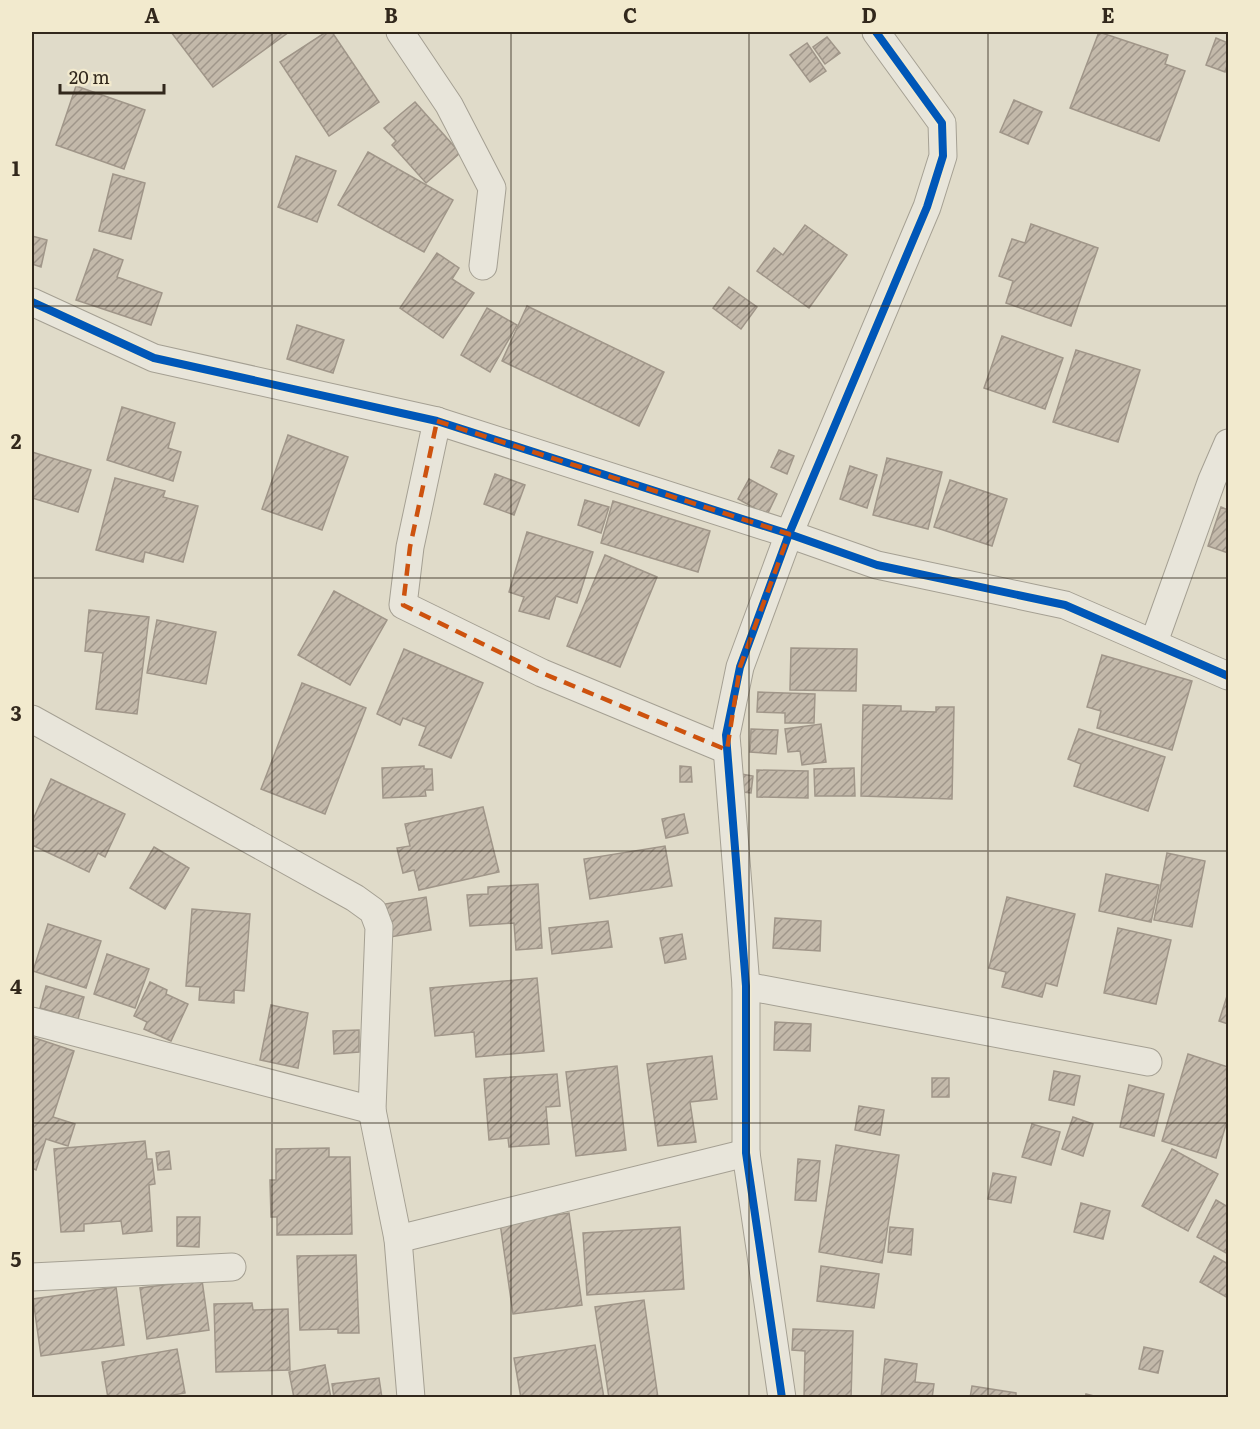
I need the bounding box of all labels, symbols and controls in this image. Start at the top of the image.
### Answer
text: A [144,0,160,29]
text: B [384,0,398,29]
text: C [623,0,637,29]
text: D [861,0,877,29]
text: E [1101,0,1115,29]
scale bar [60,57,164,95]
text: 20 m [69,63,110,90]
text: 1 [12,152,20,182]
text: 2 [11,425,22,455]
text: 3 [10,697,22,727]
text: 4 [10,970,22,1000]
text: 5 [11,1243,22,1273]

